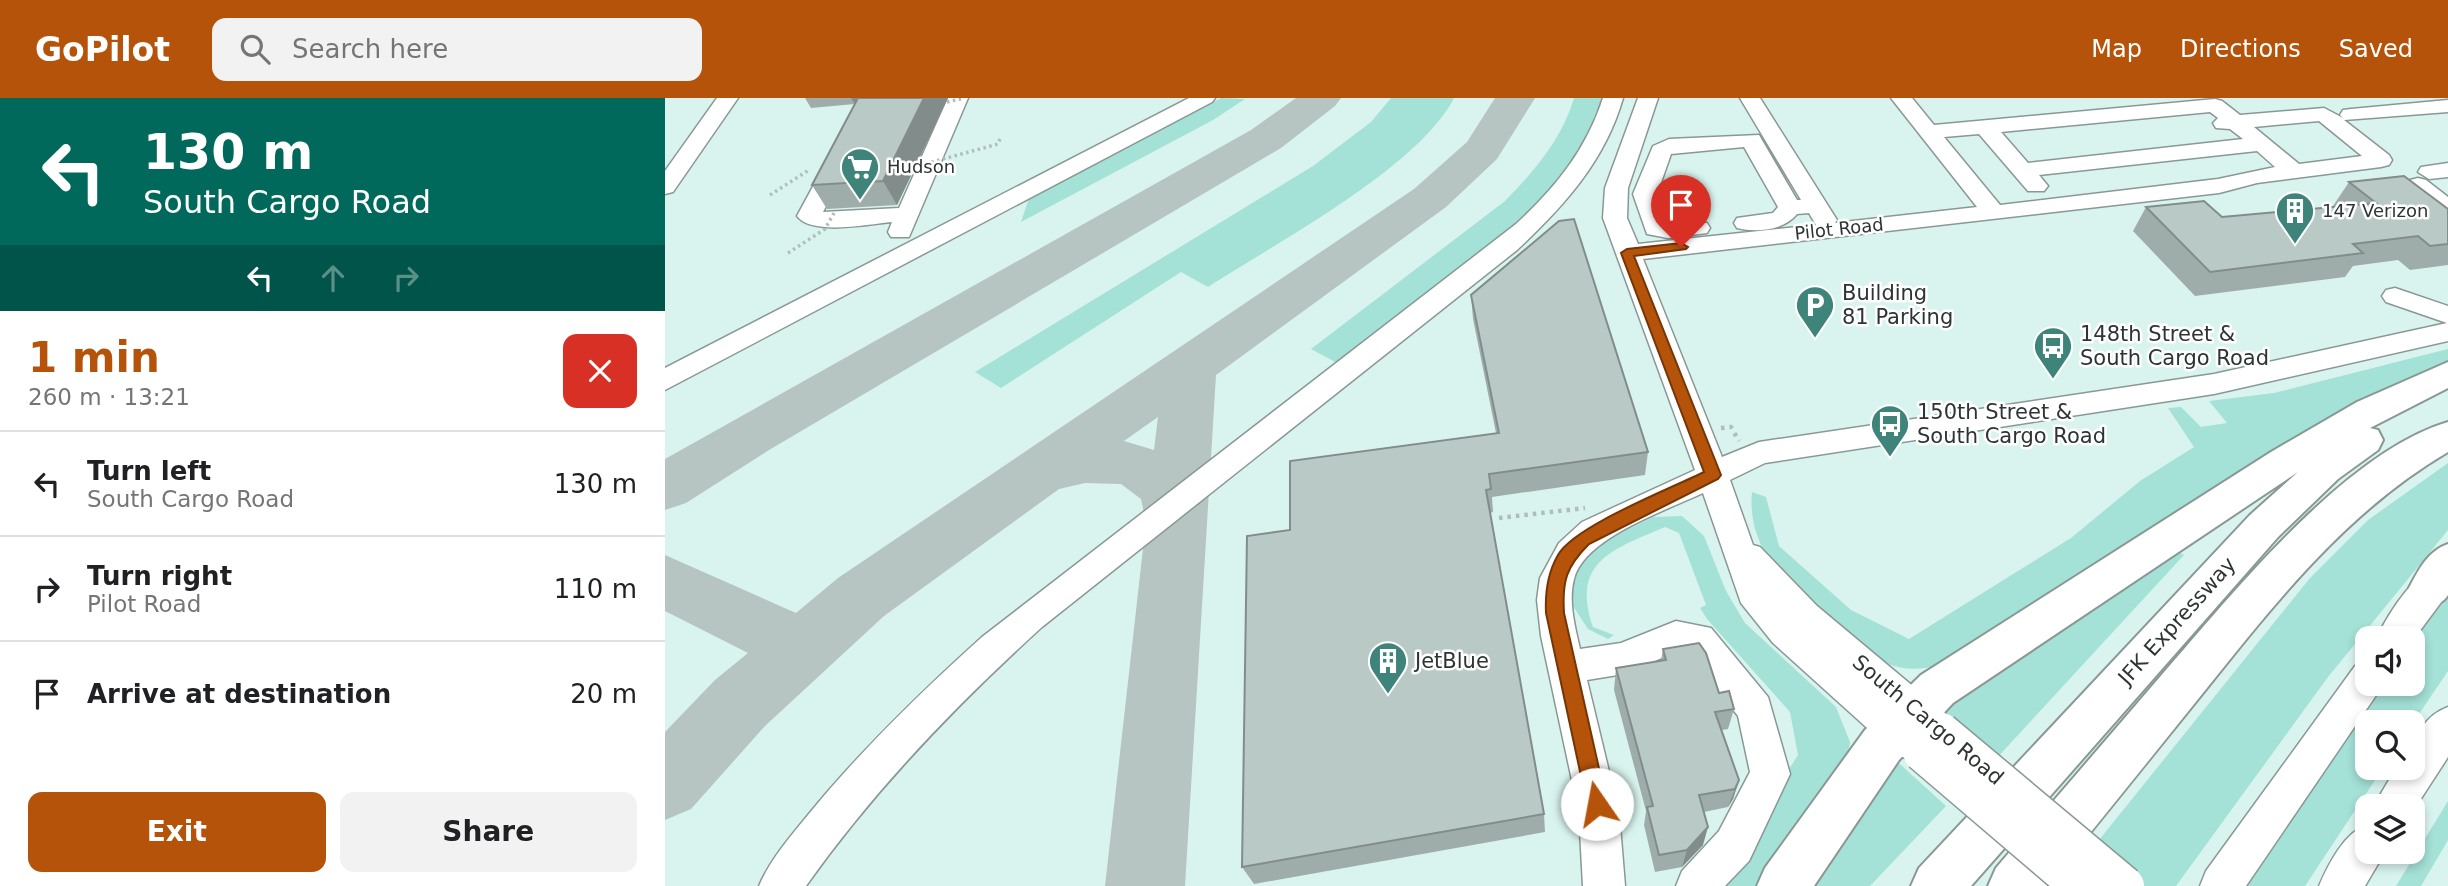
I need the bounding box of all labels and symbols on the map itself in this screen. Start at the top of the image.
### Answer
supermarket icon: Hudson [839,146,881,201]
place label: Hudson [887,156,955,177]
pin [1651,175,1711,247]
building icon: 147 Verizon [2274,190,2316,245]
place label: 147 Verizon [2322,200,2428,221]
street label: Pilot Road [1793,213,1885,244]
place label: Building 81 Parking [1842,281,1953,329]
parking icon: Building 81 Parking [1794,284,1836,339]
place label: 148th Street & South Cargo Road [2080,322,2269,370]
bus stop icon: 148th Street & South Cargo Road [2032,325,2074,380]
place label: 150th Street & South Cargo Road [1917,400,2106,448]
bus stop icon: 150th Street & South Cargo Road [1869,403,1911,458]
street label: JFK Expressway [2112,552,2241,691]
building icon: JetBlue [1367,640,1409,695]
place label: JetBlue [1413,649,1489,673]
street label: South Cargo Road [1848,650,2008,790]
position arrow [1560,767,1634,841]

